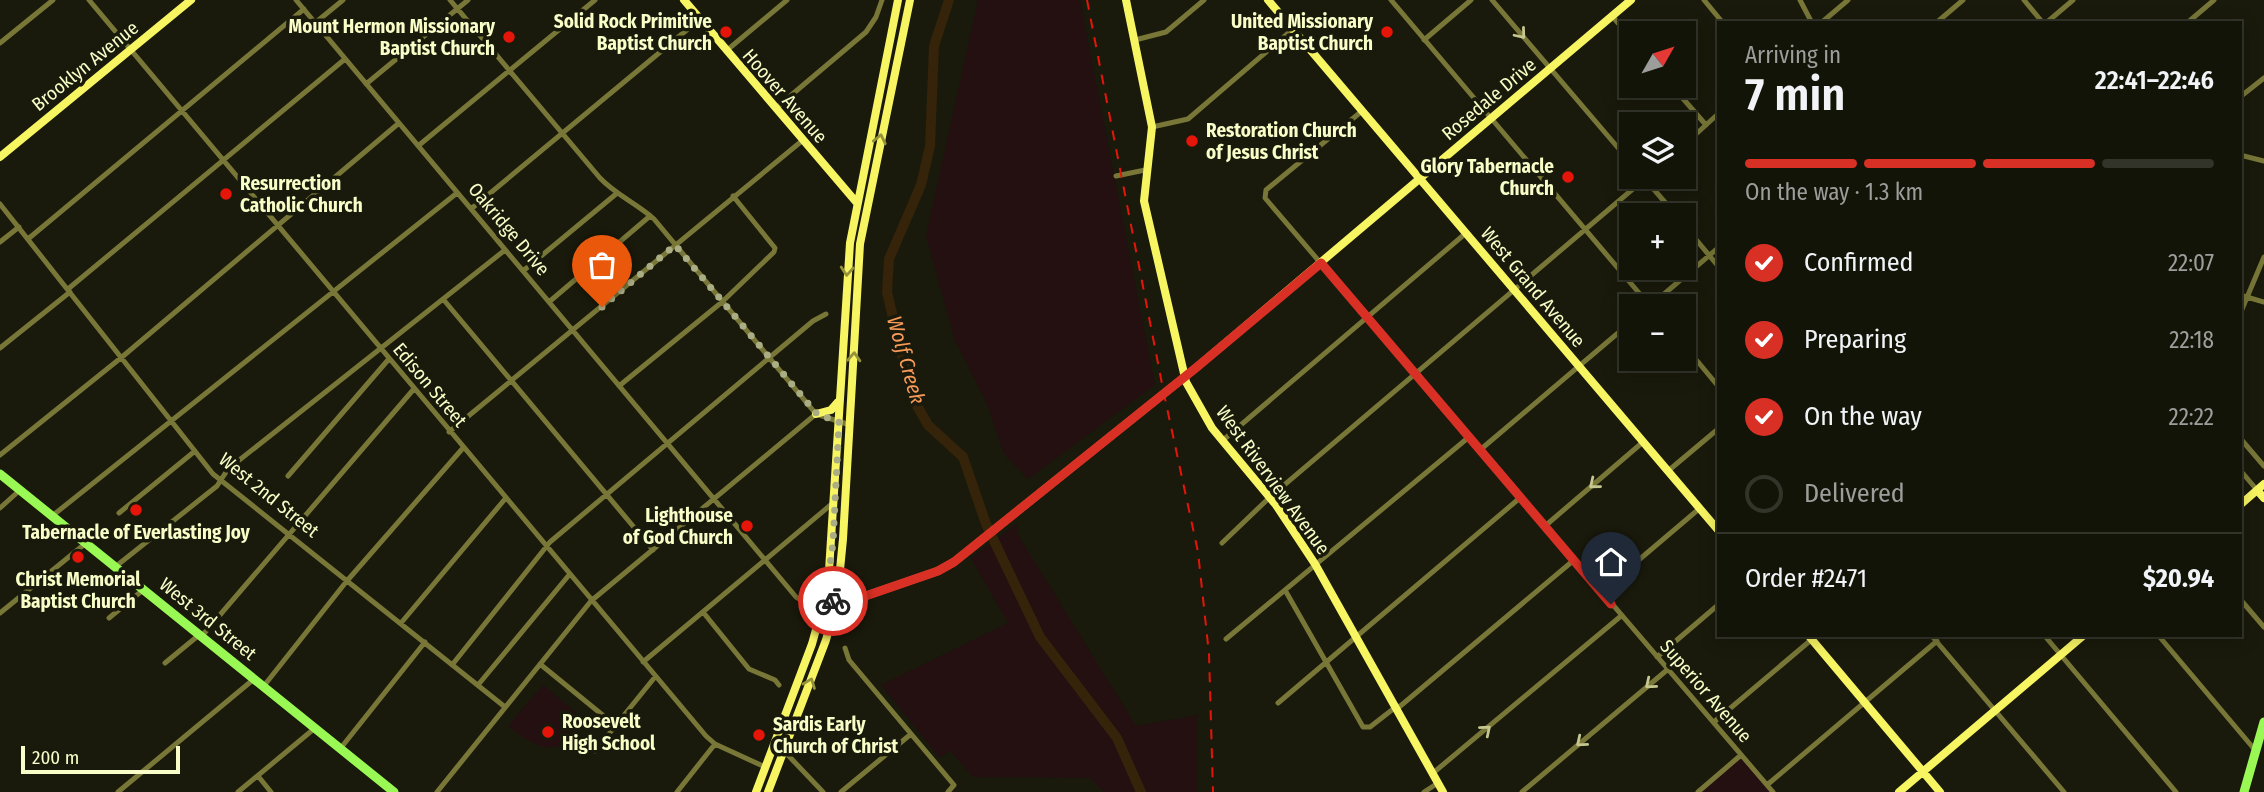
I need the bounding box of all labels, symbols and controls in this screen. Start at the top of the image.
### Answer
place label: Solid Rock Primitive Baptist Church [554,10,712,55]
place label: United Missionary Baptist Church [1231,10,1374,55]
place label: Mount Hermon Missionary Baptist Church [289,15,496,60]
street label: Brooklyn Avenue [27,16,143,116]
north arrow [1619,21,1696,98]
map controls [1619,21,1696,371]
marker: Solid Rock Primitive Baptist Church [718,24,734,40]
marker: United Missionary Baptist Church [1379,24,1395,40]
one-way arrow [1513,26,1525,39]
marker: Mount Hermon Missionary Baptist Church [501,29,517,45]
text: Arriving in [1745,41,1841,69]
street label: Hoover Avenue [738,44,832,148]
street label: Rosedale Drive [1437,53,1541,145]
text: 22:41–22:46 [2095,65,2214,96]
text: 7 min [1745,67,1845,122]
button: layers [1619,112,1696,189]
place label: Restoration Church of Jesus Christ [1206,119,1357,164]
one-way arrow [872,133,887,145]
marker: Restoration Church of Jesus Christ [1184,133,1200,149]
place label: Glory Tabernacle Church [1420,155,1554,200]
marker: Glory Tabernacle Church [1560,169,1576,185]
place label: Resurrection Catholic Church [240,172,363,217]
street label: Oakridge Drive [463,178,555,280]
text: On the way · 1.3 km [1745,178,1923,206]
marker: Resurrection Catholic Church [218,186,234,202]
button: + [1619,203,1696,280]
street label: West Grand Avenue [1476,222,1590,352]
pin [572,235,632,307]
icon: check [1745,244,1783,282]
icon: bag [583,246,621,284]
text: Confirmed [1804,247,1914,278]
text: 22:07 [2168,249,2214,277]
one-way arrow [840,266,855,277]
button: − [1619,294,1696,371]
water label: Wolf Creek [881,313,931,407]
icon: check [1745,321,1783,359]
text: Preparing [1804,324,1906,355]
text: 22:18 [2169,326,2214,354]
street label: Edison Street [388,338,472,432]
one-way arrow [846,351,861,362]
icon: check [1745,398,1783,436]
street label: West Riverview Avenue [1211,401,1335,559]
text: On the way [1804,401,1922,432]
text: 22:22 [2169,403,2214,431]
street label: West 2nd Street [214,448,324,543]
one-way arrow [1590,475,1602,488]
text: Delivered [1804,478,1905,509]
marker: Tabernacle of Everlasting Joy [128,502,144,518]
place label: Lighthouse of God Church [623,504,733,549]
marker: Lighthouse of God Church [739,518,755,534]
place label: Tabernacle of Everlasting Joy [22,521,251,544]
pin [1581,532,1641,604]
icon: home [1592,543,1630,581]
marker: Christ Memorial Baptist Church [70,549,86,565]
text: Order #2471 [1745,563,1867,594]
text: $20.94 [2143,563,2214,594]
courier [798,566,868,636]
place label: Christ Memorial Baptist Church [16,568,141,613]
street label: West 3rd Street [155,573,262,666]
icon: bike [814,582,852,620]
street label: Superior Avenue [1655,635,1757,747]
one-way arrow [1646,676,1659,688]
one-way arrow [802,677,816,689]
place label: Roosevelt High School [562,710,656,755]
place label: Sardis Early Church of Christ [773,713,898,758]
marker: Roosevelt High School [540,724,556,740]
one-way arrow [1478,726,1491,738]
marker: Sardis Early Church of Christ [751,727,767,743]
one-way arrow [1576,734,1589,746]
scale bar [21,743,180,775]
text: 200 m [32,746,79,769]

